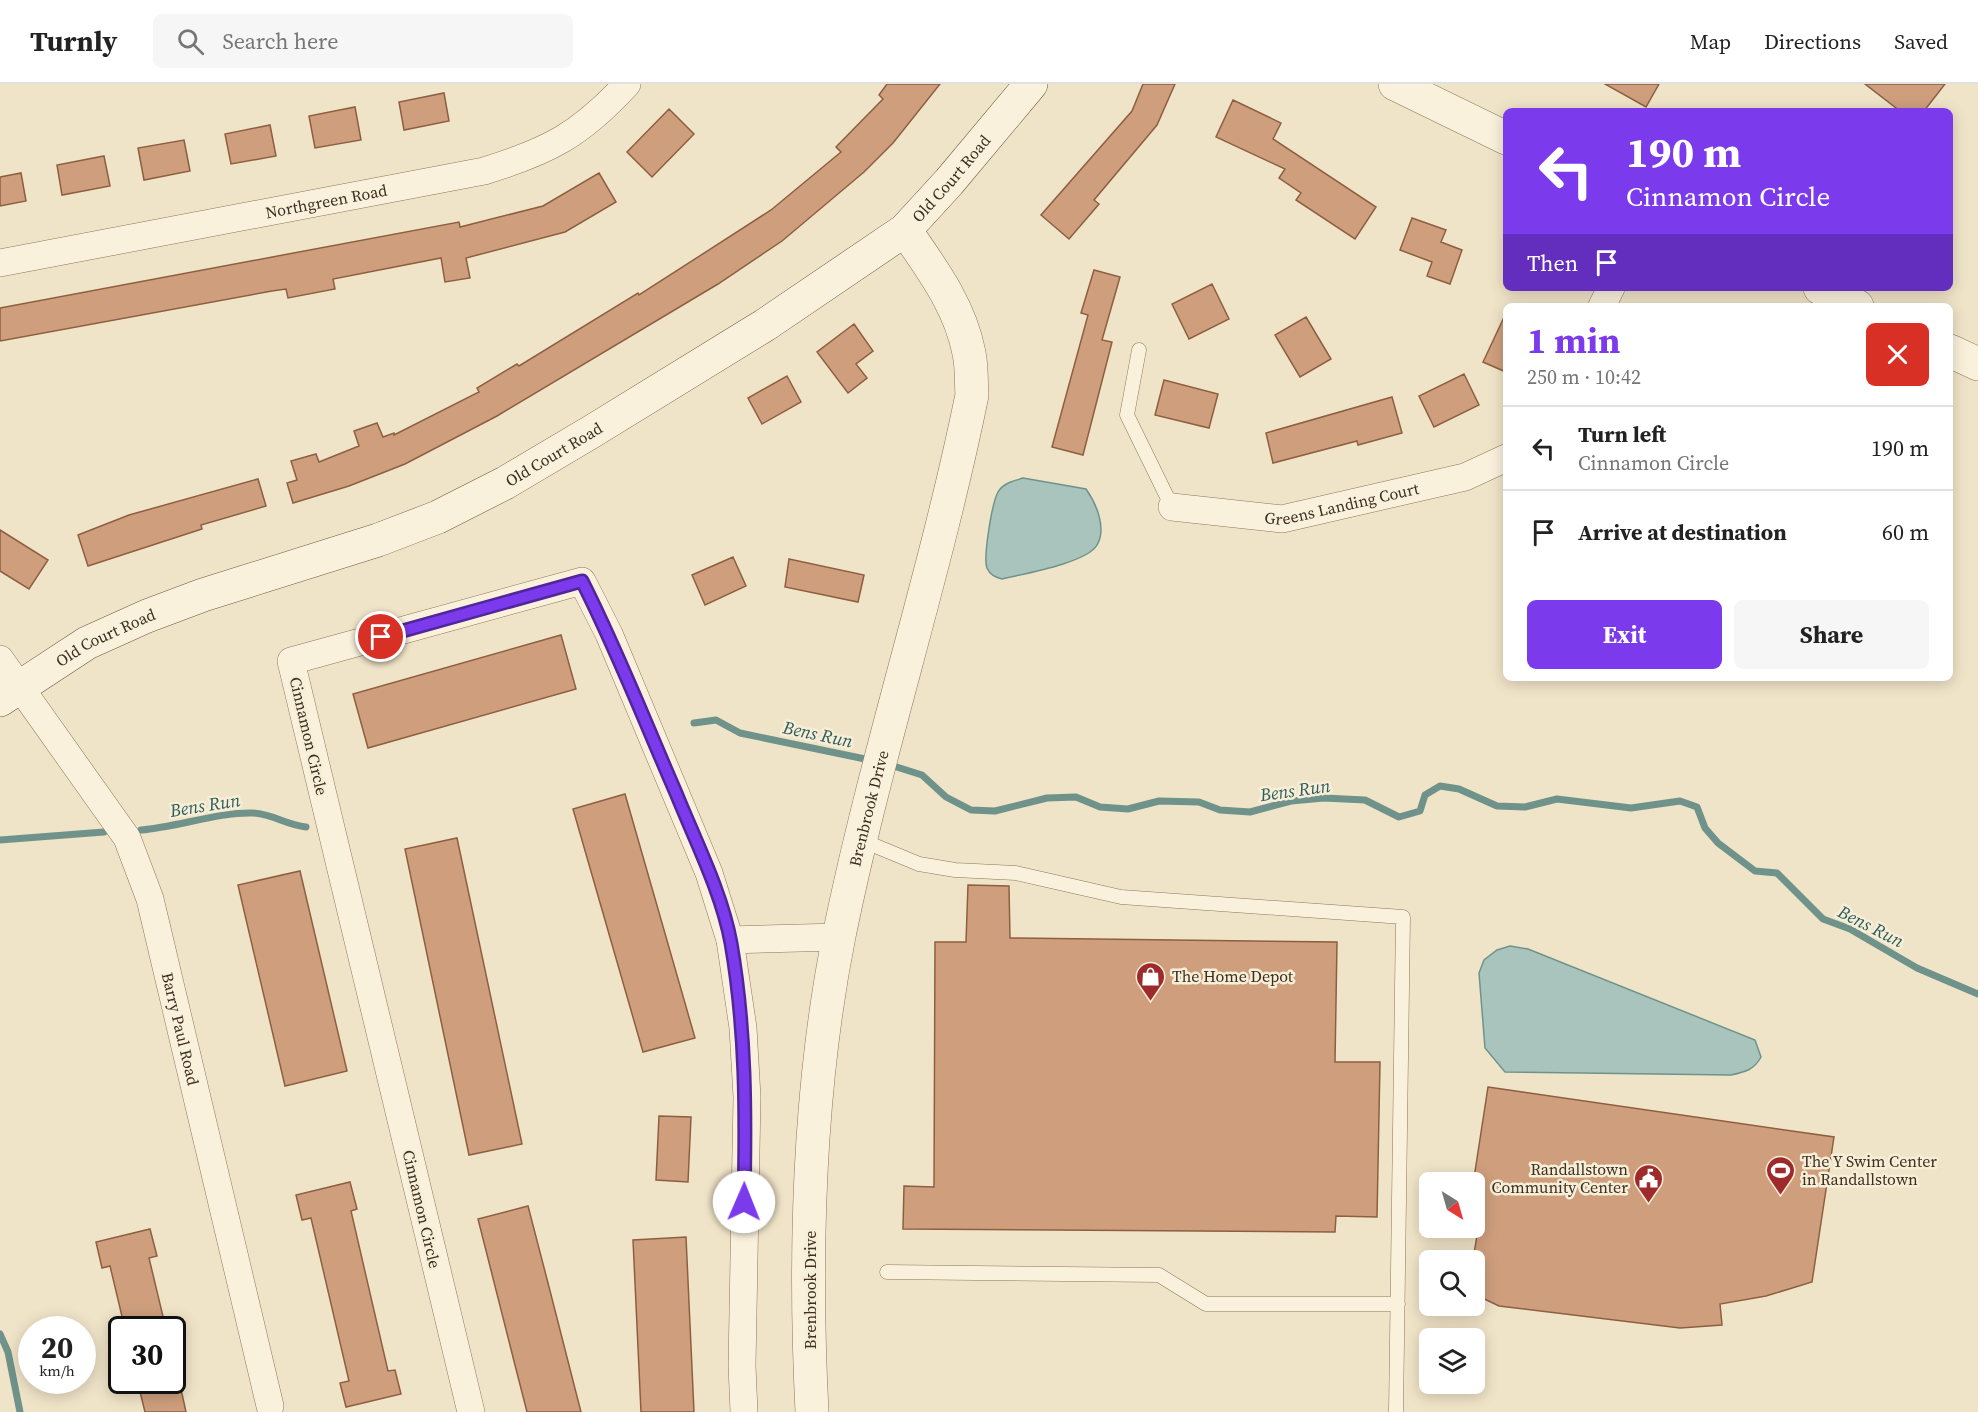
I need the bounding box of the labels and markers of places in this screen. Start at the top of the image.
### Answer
pin [355,611,406,662]
shop icon: The Home Depot [1135,960,1167,1002]
place label: The Home Depot [1172,965,1294,987]
place label: The Y Swim Center in Randallstown [1802,1150,1937,1190]
sports icon: The Y Swim Center in Randallstown [1765,1154,1797,1196]
place label: Randallstown Community Center [1491,1158,1628,1198]
public building icon: Randallstown Community Center [1633,1162,1665,1204]

